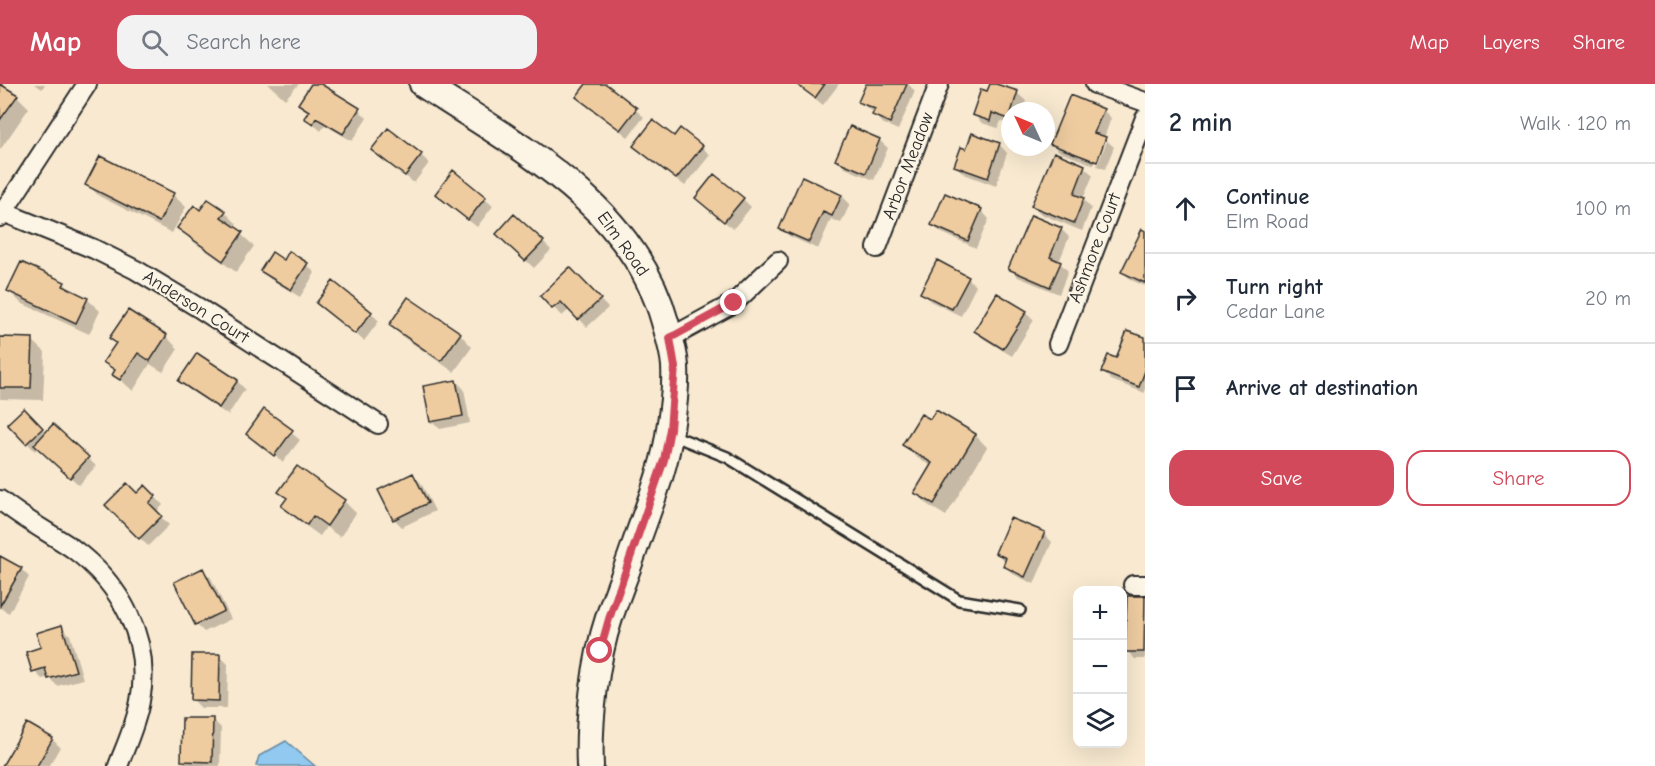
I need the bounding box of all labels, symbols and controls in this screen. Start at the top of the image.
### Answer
search box [117,15,537,69]
text: Map [30,26,81,58]
icon: search [138,26,171,59]
text: Search here [186,29,301,55]
text: Map [1410,30,1449,54]
text: Layers [1482,30,1540,54]
text: Share [1573,30,1625,54]
north arrow [1001,102,1055,156]
text: 2 min [1169,108,1232,138]
street label: Arbor Meadow [878,109,938,223]
text: Walk · 120 m [1520,112,1631,135]
text: Continue [1226,184,1309,210]
street label: Ashmore Court [1064,189,1126,306]
icon: ahead [1169,192,1202,225]
text: 100 m [1576,197,1631,220]
street label: Elm Road [593,208,653,280]
text: Elm Road [1226,210,1309,233]
street label: Anderson Court [139,266,254,348]
text: Turn right [1226,274,1323,300]
icon: right [1169,282,1202,315]
text: 20 m [1585,287,1631,310]
route end [720,289,746,315]
text: Cedar Lane [1226,300,1325,323]
icon: arrive [1169,372,1202,405]
text: Arrive at destination [1226,375,1418,401]
button: Save [1169,450,1394,506]
button: Share [1406,450,1631,506]
map controls [1073,586,1127,748]
button: + [1073,586,1127,640]
route start [586,637,612,663]
button: − [1073,640,1127,694]
button: layers [1073,694,1127,748]

